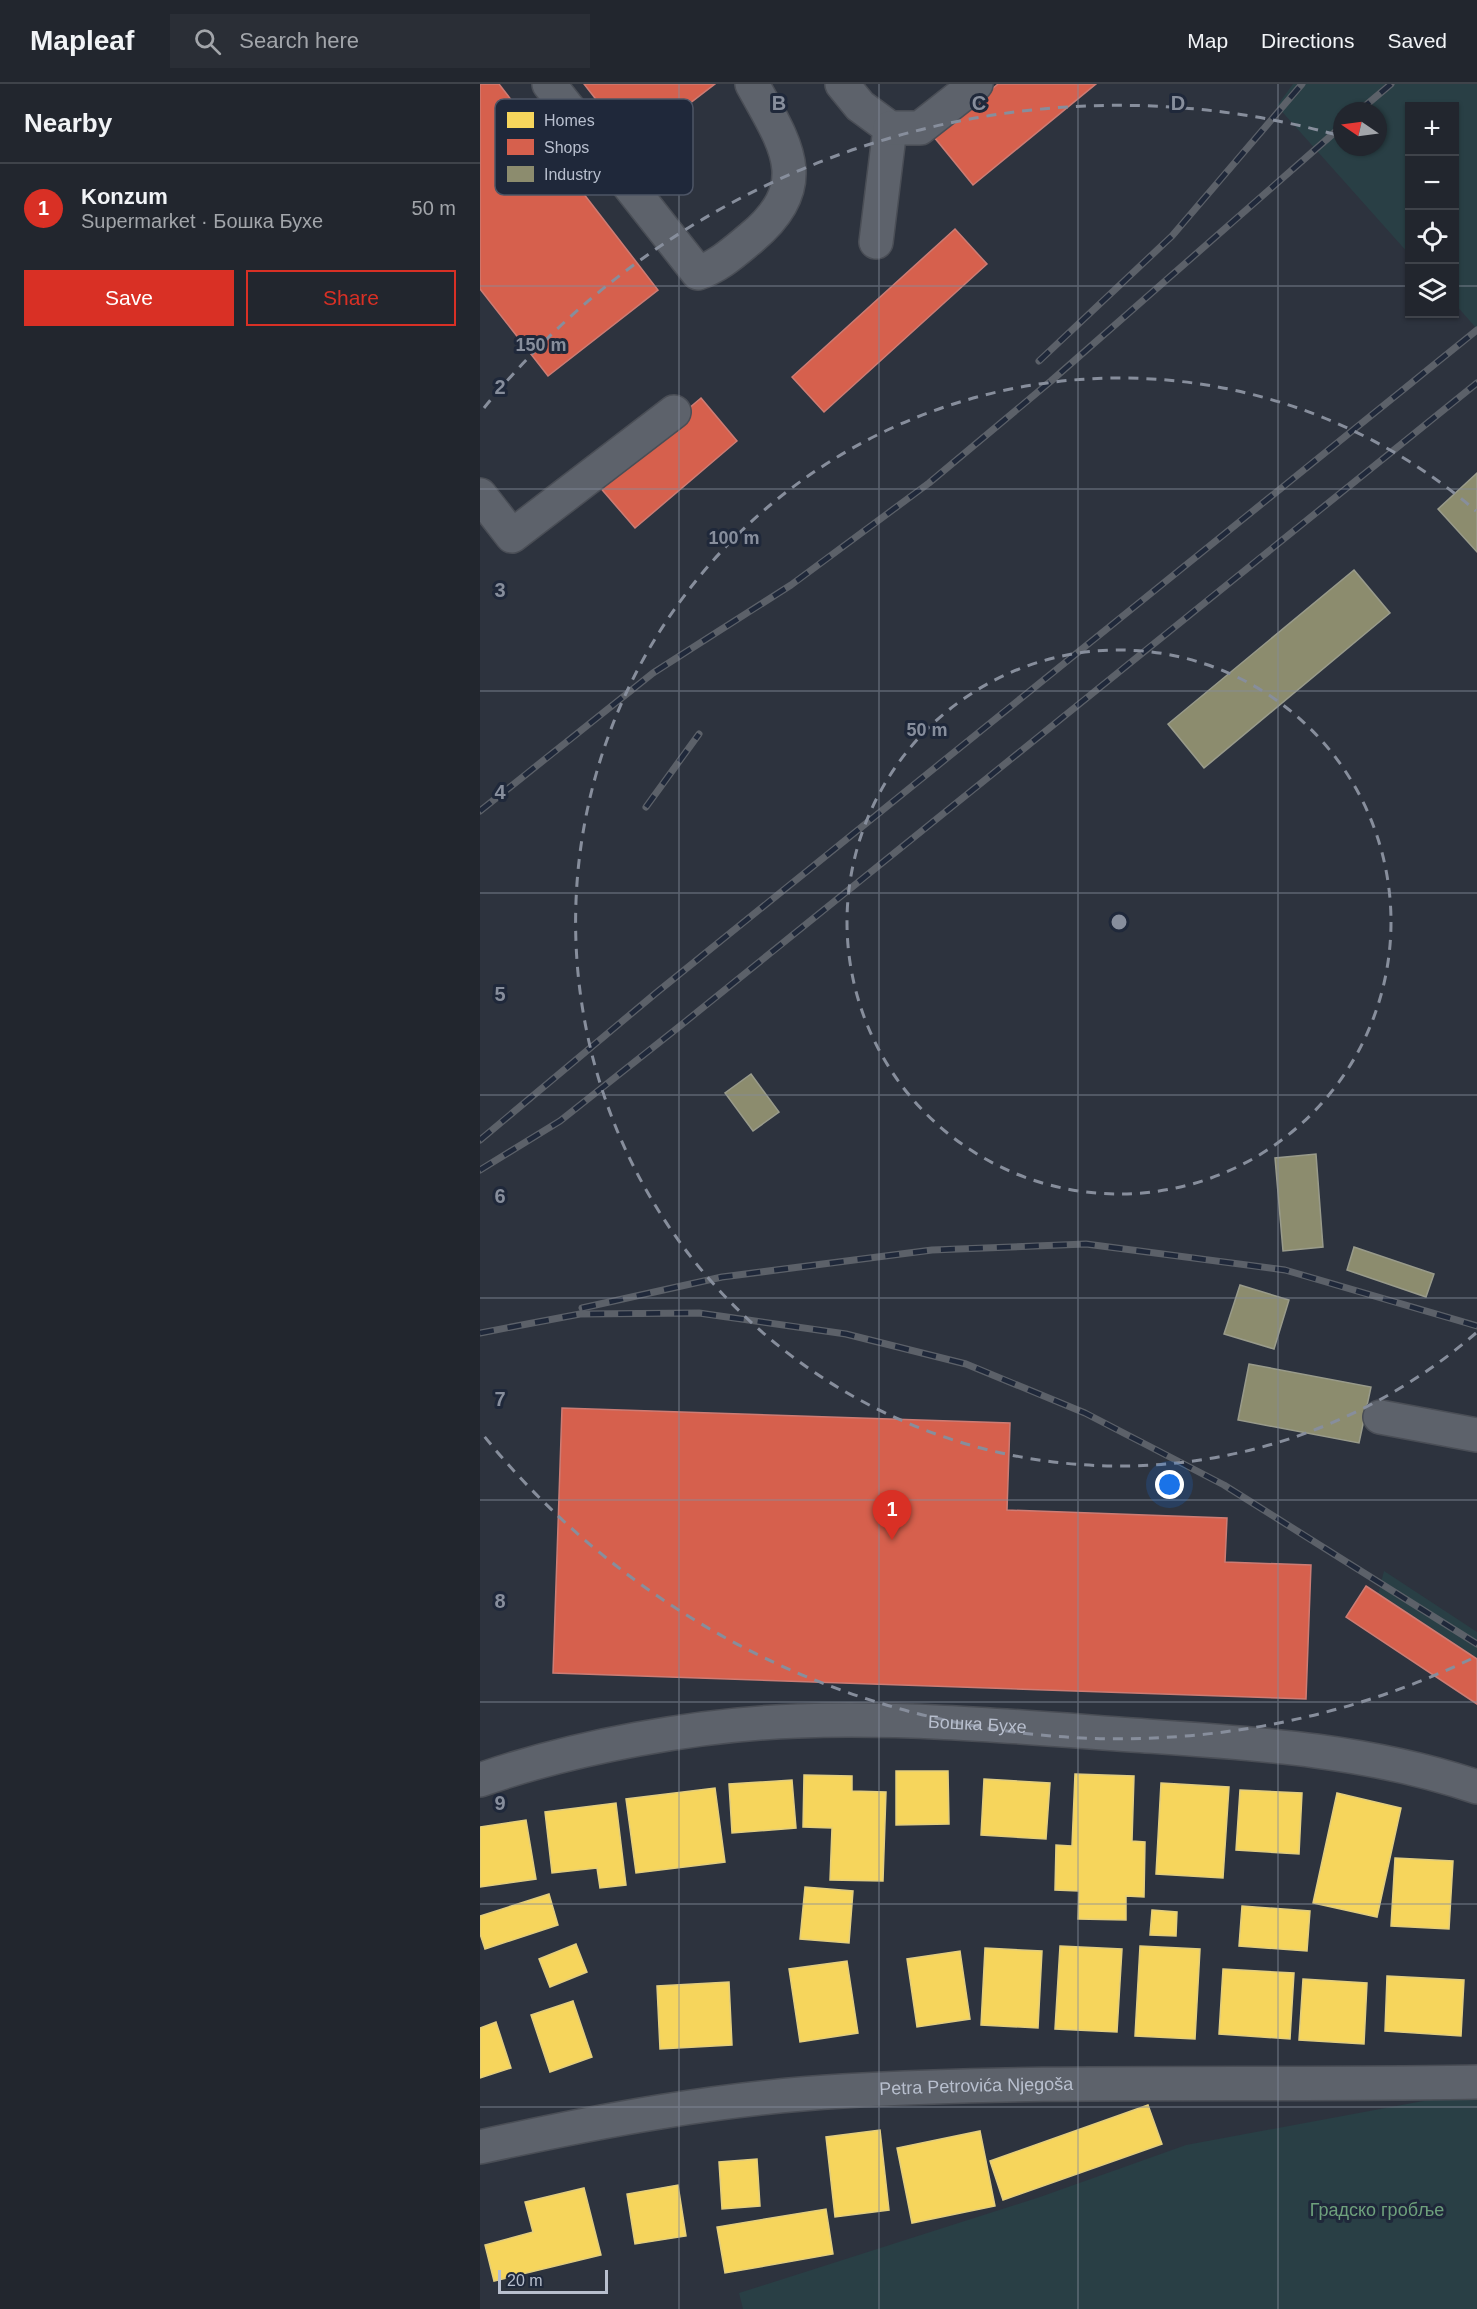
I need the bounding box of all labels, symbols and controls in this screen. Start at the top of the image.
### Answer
search box [170,14,590,68]
text: Mapleaf [30,25,134,56]
icon: search [191,25,224,58]
text: Search here [239,28,359,53]
text: Map [1187,29,1228,52]
text: Directions [1261,29,1354,52]
text: Saved [1387,29,1447,52]
text: B [772,92,786,114]
text: C [972,92,986,114]
text: D [1171,92,1185,114]
legend [495,99,693,195]
north arrow [1333,102,1387,156]
map controls [1405,102,1459,318]
button: + [1405,102,1459,156]
text: Nearby [24,108,112,138]
text: Homes [544,112,595,129]
text: Shops [544,139,589,156]
button: − [1405,156,1459,210]
text: Industry [544,166,601,183]
text: Konzum [81,184,168,209]
text: 1 [38,197,49,219]
text: 50 m [412,197,456,219]
text: Supermarket · Бошка Бухе [81,210,323,232]
button: locate [1405,210,1459,264]
button: layers [1405,264,1459,318]
button: Save [24,270,234,326]
button: Share [246,270,456,326]
text: 150 m [515,335,567,355]
text: 2 [494,376,506,398]
text: 100 m [708,528,760,548]
text: 3 [494,579,506,601]
text: 50 m [906,720,948,740]
text: 4 [494,781,506,803]
centre of rings [1109,912,1129,932]
text: 5 [494,983,506,1005]
text: 6 [494,1185,506,1207]
text: 7 [494,1388,506,1410]
your location [1155,1470,1184,1499]
pin: 1 [872,1490,912,1540]
text: 8 [494,1590,506,1612]
street label: Бошка Бухе [928,1712,1027,1737]
text: 9 [494,1792,506,1814]
street label: Petra Petrovića Njegoša [879,2074,1074,2099]
park label: Градско гробље [1310,2200,1444,2220]
scale bar [498,2267,608,2294]
text: 20 m [507,2272,543,2289]

